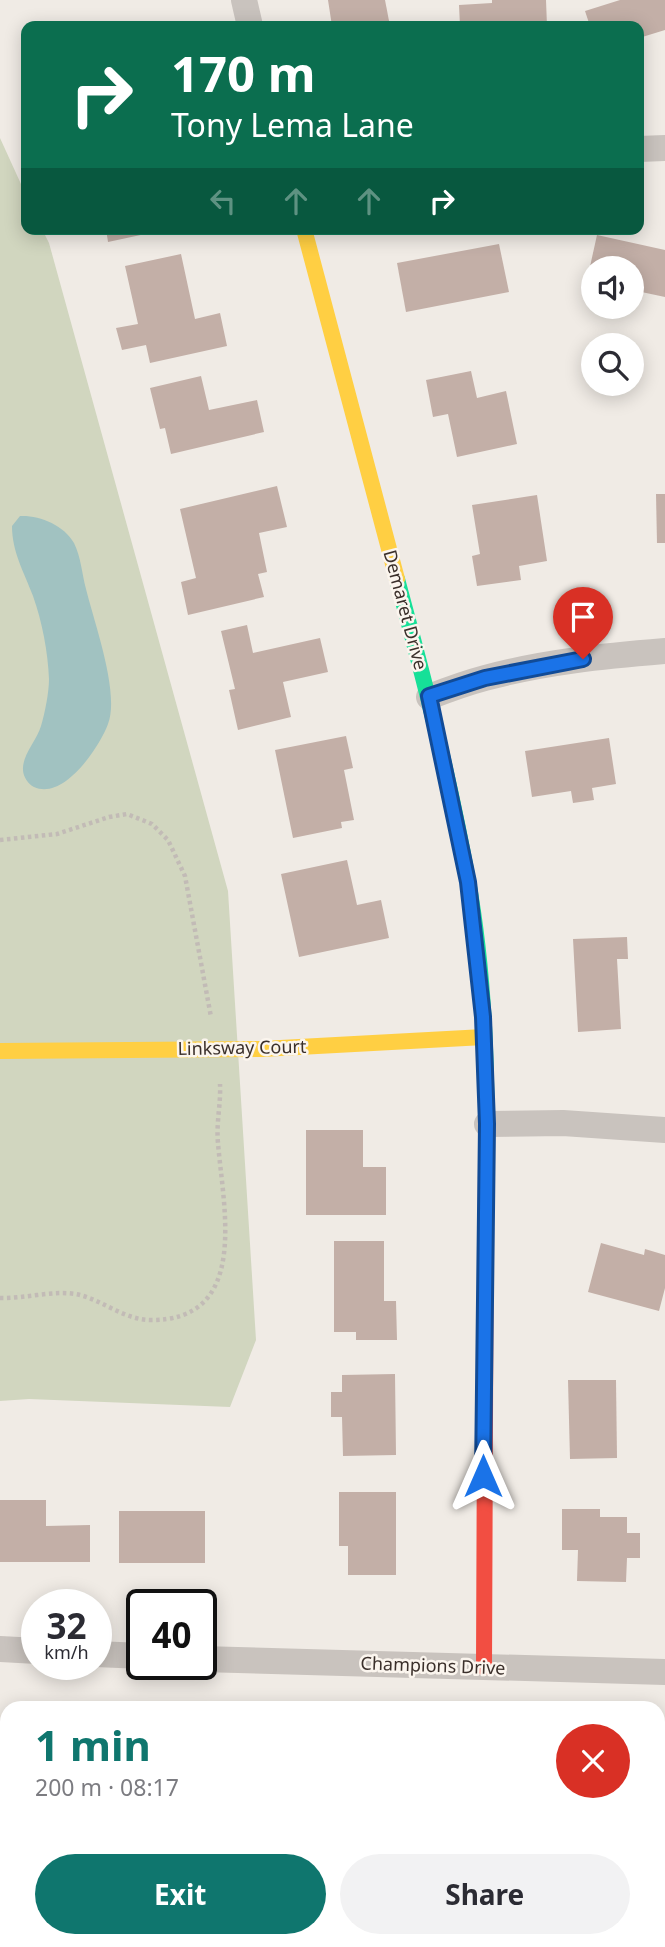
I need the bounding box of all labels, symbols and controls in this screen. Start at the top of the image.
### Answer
text: 170 m [171,40,316,106]
icon: right [56,49,147,140]
text: Tony Lema Lane [171,103,414,146]
icon: left [204,182,242,220]
icon: ahead [277,182,315,220]
icon: ahead [350,182,388,220]
icon: right [423,182,461,220]
map controls [581,256,644,396]
button: sound [581,256,644,319]
button: search [581,333,644,396]
street label: Demaret Drive [378,547,433,672]
pin [553,587,613,659]
icon: arrive [564,598,602,636]
street label: Linksway Court [177,1034,307,1060]
position arrow [446,1439,520,1513]
speed limit sign: 40 [126,1589,217,1680]
text: 32 [46,1602,87,1649]
text: km/h [44,1640,89,1664]
street label: Champions Drive [360,1650,506,1680]
text: 1 min [35,1716,151,1773]
button: close [556,1724,630,1798]
text: 200 m · 08:17 [35,1771,179,1803]
button: Exit [35,1854,326,1934]
button: Share [340,1854,630,1934]

